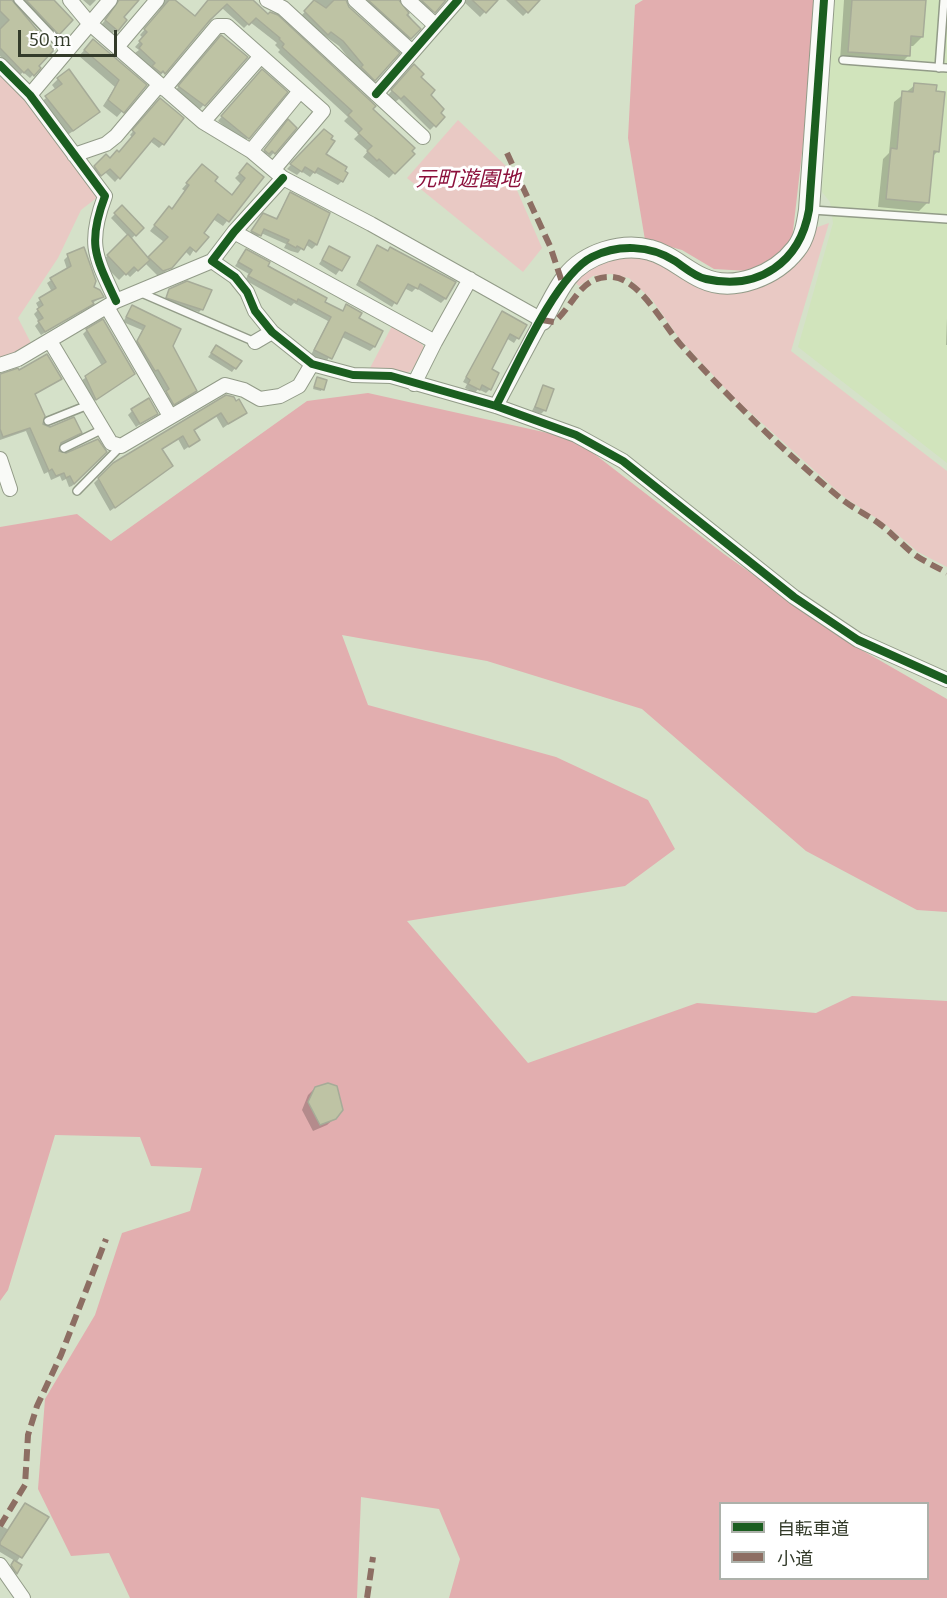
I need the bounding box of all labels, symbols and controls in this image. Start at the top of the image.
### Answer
scale bar [21,18,120,56]
text: 50 m [29,29,71,51]
park label: 元町遊園地 [416,167,520,193]
legend [719,1502,929,1580]
text: 自転車道 [777,1518,849,1540]
text: 小道 [777,1548,813,1570]

